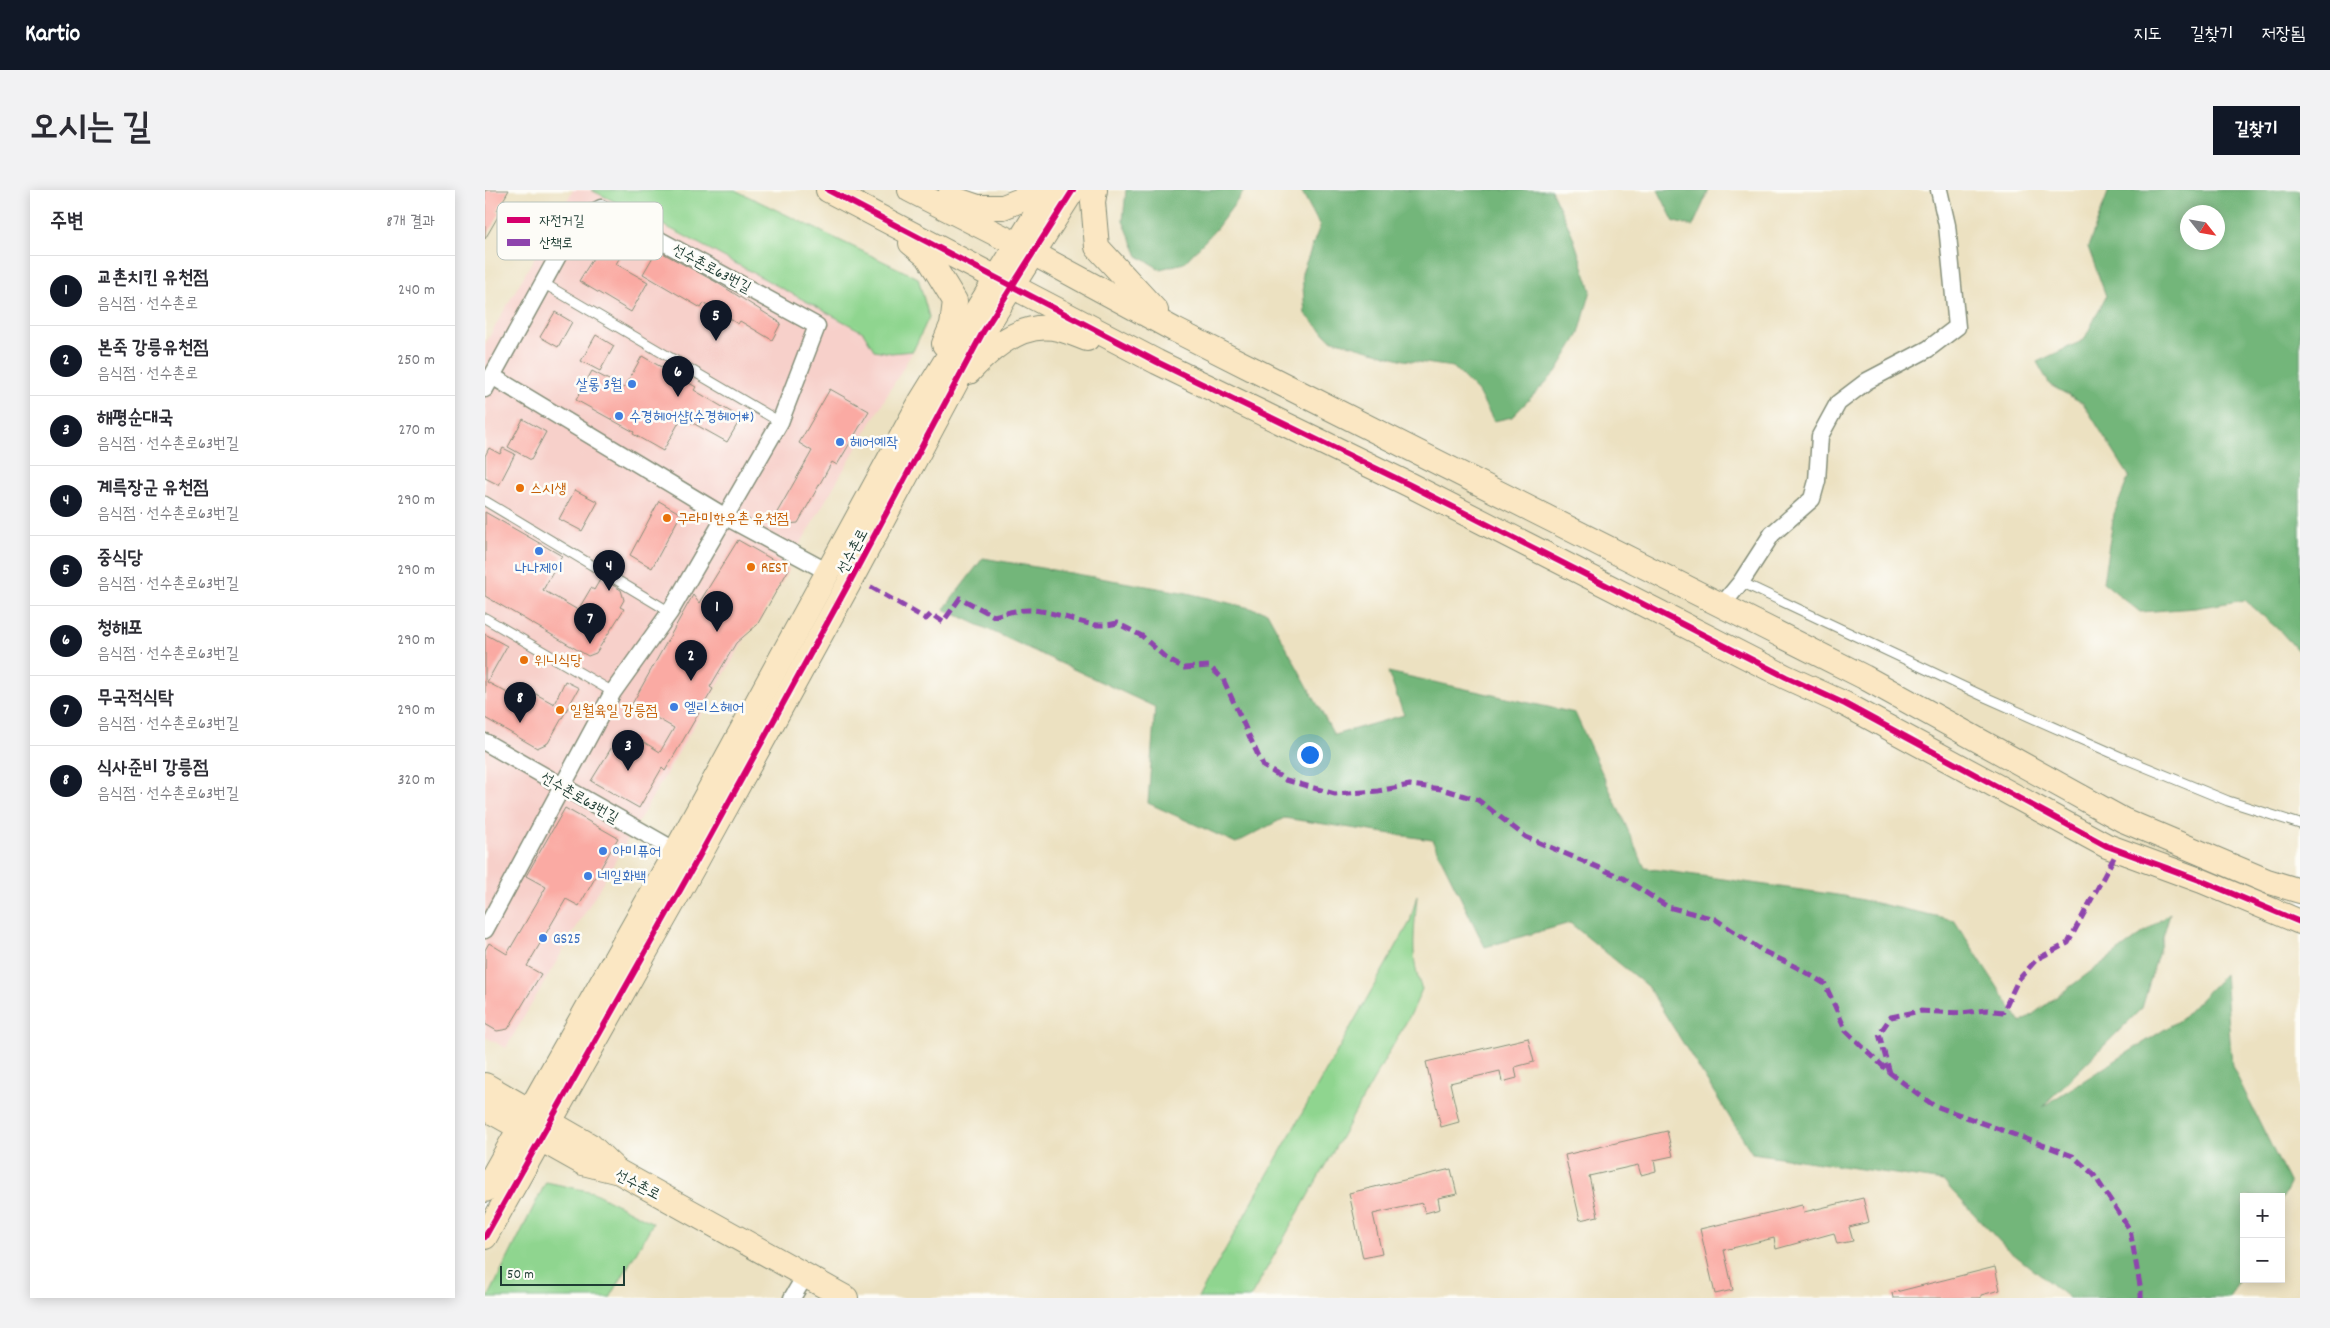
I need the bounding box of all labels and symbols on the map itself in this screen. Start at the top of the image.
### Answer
legend [497,202,663,260]
north arrow [2180,205,2225,250]
text: 자전거길 [539,212,585,232]
text: 산책로 [539,234,573,254]
street label: 선수촌로63번길 [668,240,754,300]
pin: 5 [700,300,732,341]
pin: 6 [662,356,694,397]
place label: 살롱 3월 [576,375,623,397]
marker: 살롱 3월 [626,378,638,390]
place label: 수경헤어샵(수경헤어#) [629,407,754,429]
marker: 수경헤어샵(수경헤어#) [613,410,625,422]
place label: 헤어예작 [850,433,898,455]
marker: 헤어예작 [834,436,846,448]
place label: 스시생 [530,479,566,501]
marker: 스시생 [514,482,526,494]
place label: 구라미한우촌 유천점 [677,509,789,531]
marker: 구라미한우촌 유천점 [661,512,673,524]
street label: 선수촌로 [833,525,875,578]
marker: 나나제이 [533,545,545,557]
pin: 4 [593,550,625,591]
place label: REST [761,558,788,580]
place label: 나나제이 [515,559,563,581]
marker: REST [745,561,757,573]
pin: 1 [701,591,733,632]
pin: 7 [574,603,606,644]
pin: 2 [675,640,707,681]
place label: 위니식당 [534,651,582,673]
marker: 위니식당 [518,654,530,666]
pin: 8 [504,682,536,723]
place label: 엘리스헤어 [684,698,744,720]
place label: 일월육일 강릉점 [570,701,658,723]
marker: 엘리스헤어 [668,701,680,713]
marker: 일월육일 강릉점 [554,704,566,716]
pin: 3 [612,730,644,771]
your location [1297,742,1323,768]
street label: 선수촌로63번길 [536,768,622,830]
place label: 아미퓨어 [613,842,661,864]
marker: 아미퓨어 [597,845,609,857]
place label: 네일화백 [598,867,646,889]
marker: 네일화백 [582,870,594,882]
place label: GS25 [553,929,581,951]
marker: GS25 [537,932,549,944]
street label: 선수촌로 [611,1165,664,1207]
scale bar [500,1263,625,1286]

